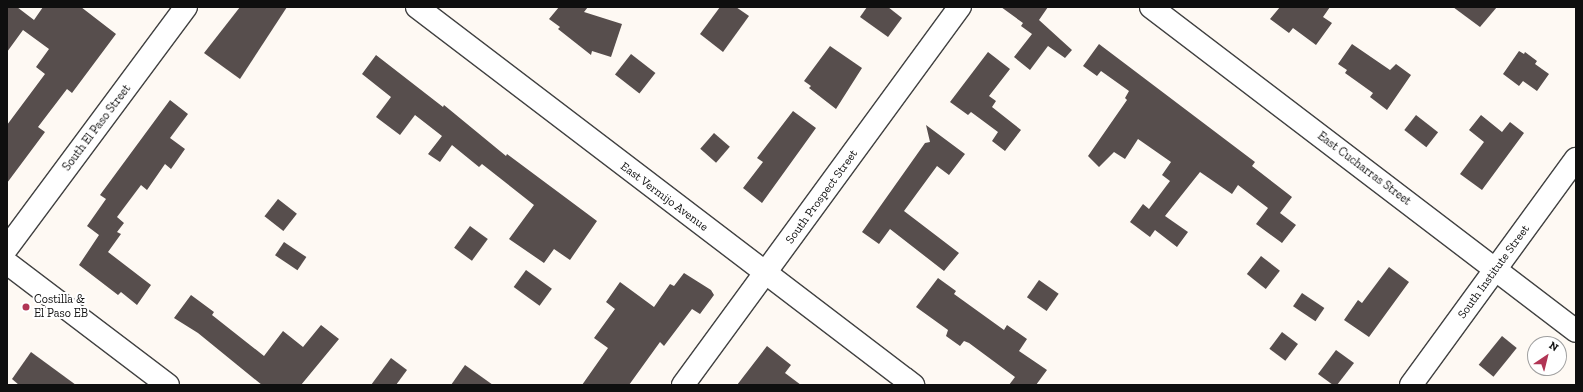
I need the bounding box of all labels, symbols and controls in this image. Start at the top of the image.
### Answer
street label: South El Paso Street [60,82,134,174]
street label: East Cucharras Street [1314,129,1414,209]
street label: South Prospect Street [783,147,861,247]
street label: East Vermijo Avenue [617,159,711,235]
street label: South Institute Street [1455,222,1533,322]
place label: Costilla & El Paso EB [34,293,88,321]
marker: Costilla & El Paso EB [21,302,31,312]
north arrow [1527,336,1567,376]
text: N [1546,339,1561,354]

